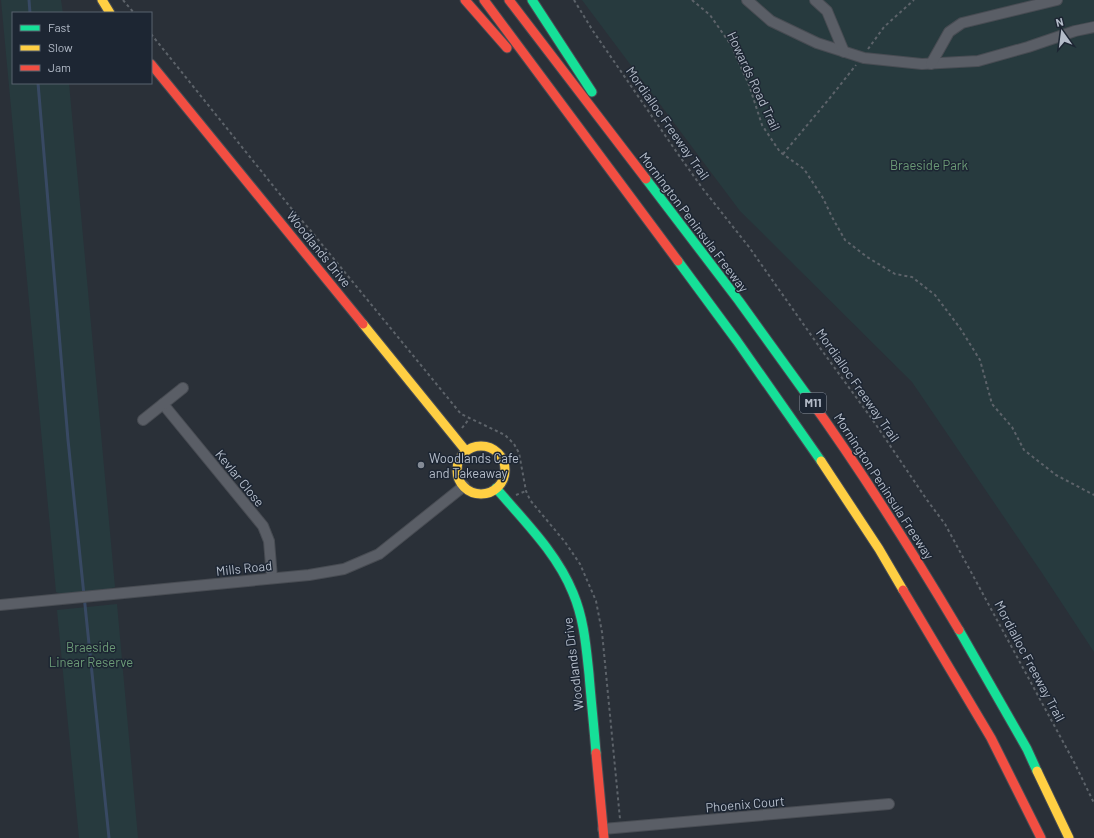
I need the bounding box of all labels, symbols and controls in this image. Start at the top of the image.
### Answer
legend [12,12,152,84]
north arrow [1042,12,1082,52]
text: N [1054,15,1065,29]
text: Fast [48,20,71,34]
street label: Howards Road Trail [724,29,784,133]
text: Slow [48,40,73,54]
text: Jam [48,60,71,74]
street label: Mordialloc Freeway Trail [623,63,713,183]
street label: Mornington Peninsula Freeway [636,149,752,295]
park label: Braeside Park [890,157,969,173]
street label: Woodlands Drive [283,208,355,290]
street label: Mordialloc Freeway Trail [813,325,903,445]
road number: M11 [800,393,826,413]
street label: Mornington Peninsula Freeway [831,410,937,562]
street label: Kevlar Close [212,446,268,510]
place label: Woodlands Cafe and Takeaway [429,450,519,481]
marker: Woodlands Cafe and Takeaway [416,460,426,470]
street label: Mills Road [215,557,273,579]
street label: Mordialloc Freeway Trail [991,598,1069,724]
street label: Woodlands Drive [559,617,587,711]
park label: Braeside Linear Reserve [49,639,133,670]
street label: Phoenix Court [705,793,785,815]

